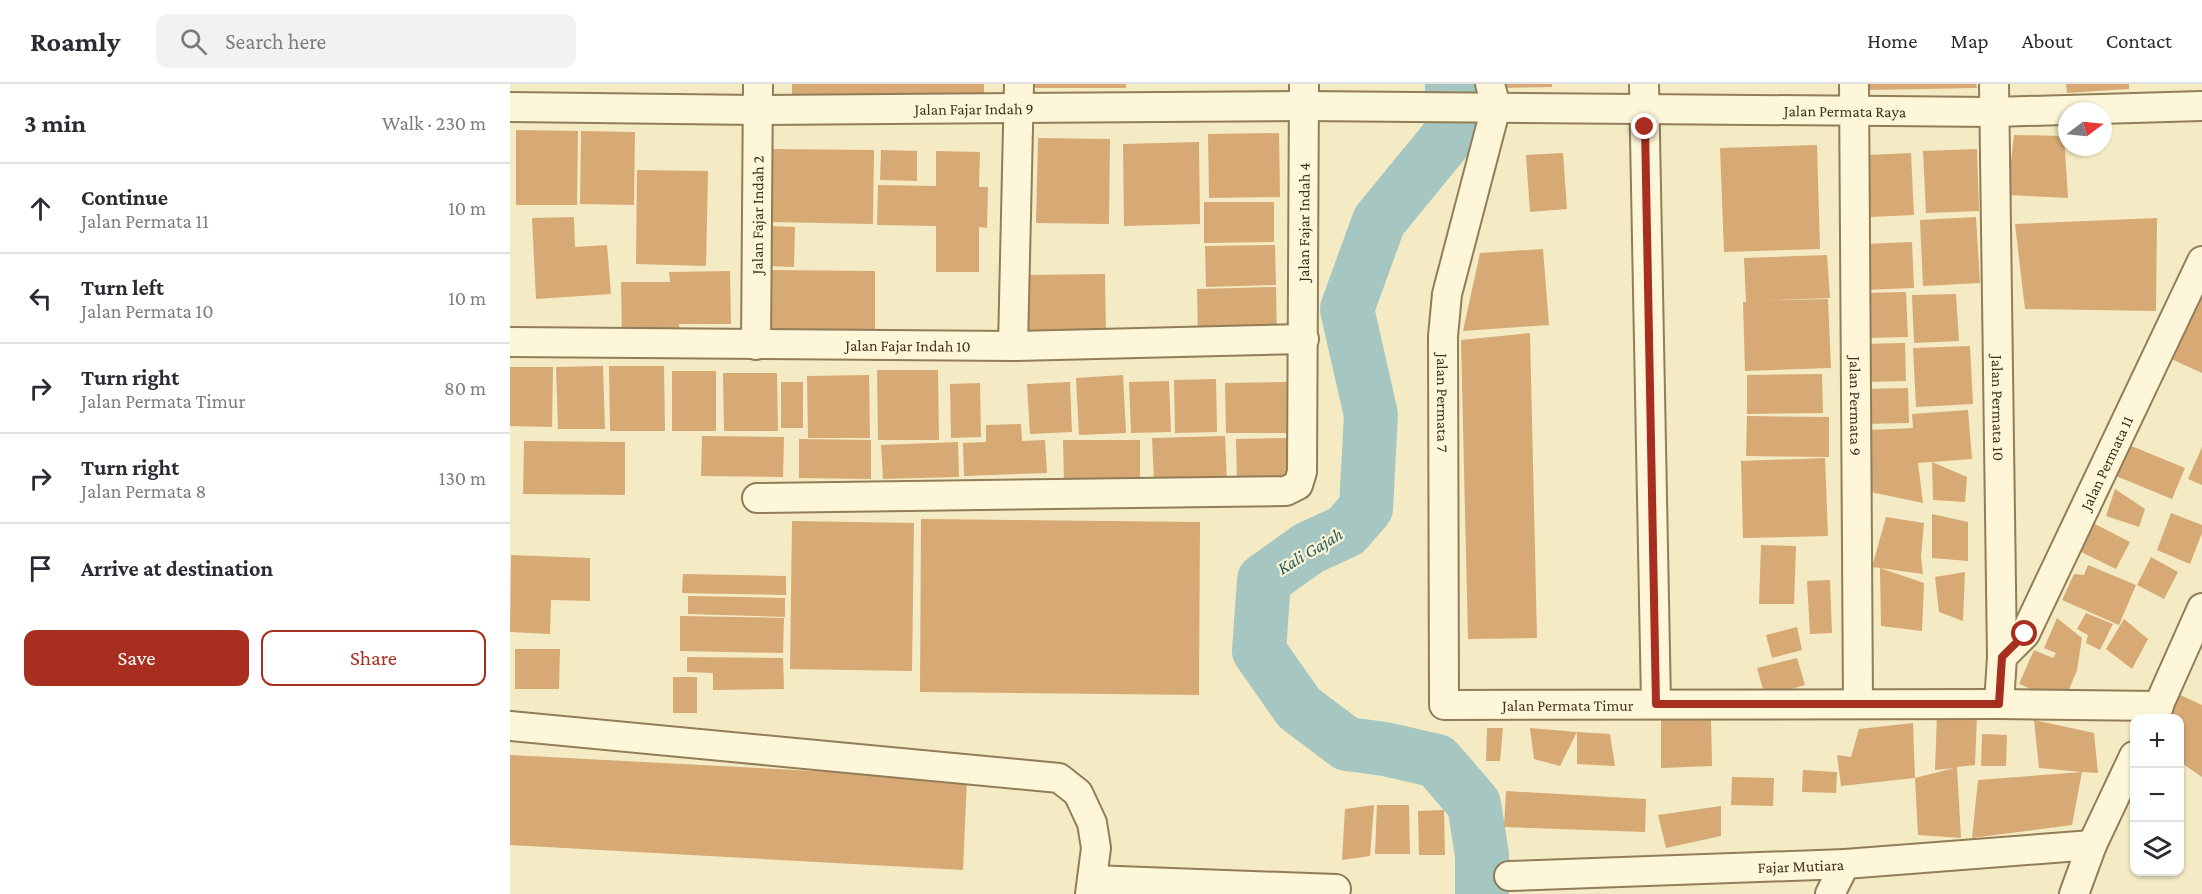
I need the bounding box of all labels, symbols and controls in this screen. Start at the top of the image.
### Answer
search box [156,14,576,68]
icon: search [177,25,210,58]
text: Roamly [30,26,120,57]
text: Search here [225,29,326,54]
text: Home [1867,29,1917,53]
text: Map [1950,29,1989,53]
text: About [2022,29,2073,53]
text: Contact [2106,29,2172,53]
street label: Jalan Fajar Indah 9 [912,99,1034,118]
street label: Jalan Permata Raya [1782,102,1907,121]
north arrow [2058,102,2112,156]
text: 3 min [24,109,86,138]
text: Walk · 230 m [382,112,486,134]
route end [1631,113,1657,139]
street label: Jalan Fajar Indah 2 [748,155,766,276]
street label: Jalan Fajar Indah 4 [1294,162,1313,284]
text: Continue [81,185,168,210]
icon: ahead [24,192,57,225]
text: 10 m [448,197,486,219]
text: Jalan Permata 11 [81,210,209,232]
text: Turn left [81,275,164,300]
icon: left [24,282,57,315]
text: 10 m [448,287,486,309]
text: Jalan Permata 10 [81,300,214,322]
street label: Jalan Fajar Indah 10 [843,336,971,355]
street label: Jalan Permata 7 [1434,351,1452,453]
street label: Jalan Permata 10 [1988,353,2008,461]
street label: Jalan Permata 9 [1846,354,1865,456]
text: Turn right [81,365,179,390]
icon: right [24,372,57,405]
text: 80 m [444,377,486,399]
text: Jalan Permata Timur [81,390,246,412]
street label: Jalan Permata 11 [2076,413,2136,515]
text: Turn right [81,455,179,480]
icon: right [24,462,57,495]
text: 130 m [439,467,486,489]
text: Jalan Permata 8 [81,480,206,502]
water label: Kali Gajah [1274,524,1347,579]
icon: arrive [24,552,57,585]
text: Arrive at destination [81,556,273,581]
route start [2011,620,2037,646]
button: Save [24,630,249,686]
button: Share [261,630,486,686]
street label: Jalan Permata Timur [1500,696,1634,714]
map controls [2130,714,2184,876]
button: + [2130,714,2184,768]
button: − [2130,768,2184,822]
button: layers [2130,822,2184,876]
street label: Fajar Mutiara [1757,856,1845,876]

